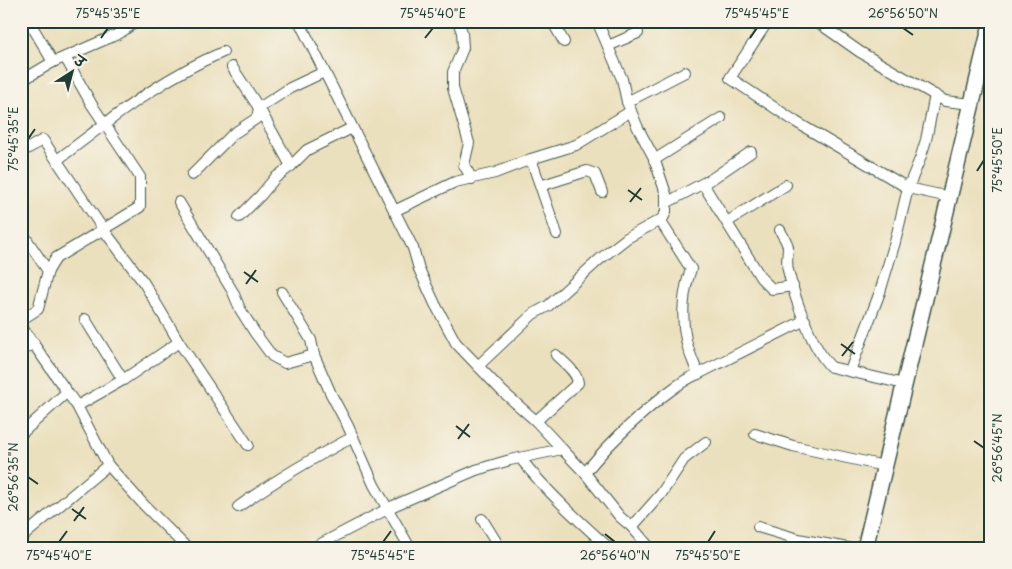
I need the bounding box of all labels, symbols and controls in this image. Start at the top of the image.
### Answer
text: 75°45'35"E [76,4,140,22]
text: 75°45'40"E [400,4,466,22]
text: 75°45'45"E [725,4,789,22]
text: 26°56'50"N [868,4,938,22]
north arrow [48,48,98,98]
text: उ [68,49,91,73]
text: 75°45'35"E [4,107,22,171]
text: 75°45'50"E [988,127,1006,193]
text: 26°56'45"N [988,413,1006,483]
text: 26°56'35"N [4,442,22,512]
text: 75°45'40"E [26,546,92,564]
text: 75°45'45"E [351,546,415,564]
text: 26°56'40"N [580,546,650,564]
text: 75°45'50"E [675,546,741,564]

